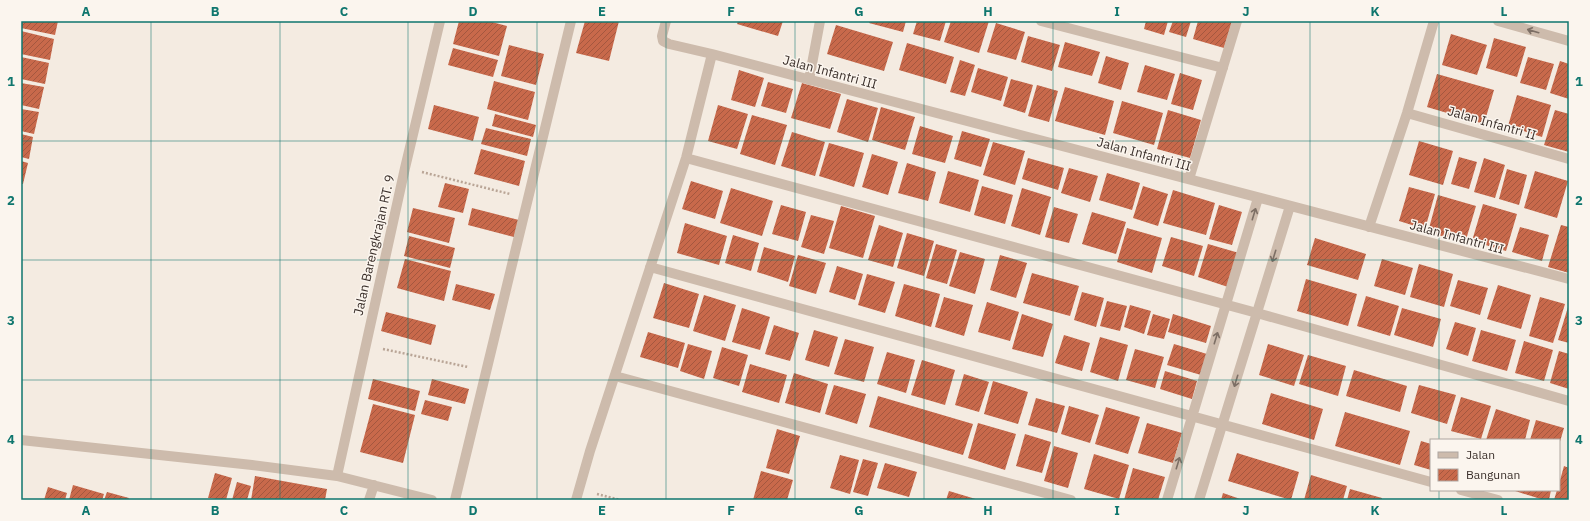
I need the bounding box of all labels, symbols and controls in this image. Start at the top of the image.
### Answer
text: A [82,3,91,20]
text: B [211,3,220,20]
text: C [340,3,349,20]
text: D [468,3,478,20]
text: E [598,3,606,20]
text: F [727,3,735,20]
text: G [854,3,864,20]
text: H [983,3,993,20]
text: I [1114,3,1120,20]
text: J [1242,3,1250,20]
text: K [1370,3,1380,20]
text: L [1501,3,1508,20]
one-way arrow [1527,27,1540,34]
street label: Jalan Infantri III [781,51,879,93]
text: 1 [7,73,15,90]
text: 1 [1575,73,1583,90]
street label: Jalan Infantri II [1446,102,1538,144]
street label: Jalan Infantri III [1095,133,1193,175]
street label: Jalan Barengkrajan RT. 9 [350,173,398,317]
text: 2 [7,192,15,209]
text: 2 [1575,192,1583,209]
one-way arrow [1251,207,1258,220]
street label: Jalan Infantri III [1408,216,1506,258]
one-way arrow [1270,250,1277,263]
text: 3 [7,312,15,329]
text: 3 [1575,312,1583,329]
one-way arrow [1213,332,1220,345]
one-way arrow [1232,374,1239,387]
text: 4 [7,431,15,448]
text: 4 [1575,431,1583,448]
legend [1430,439,1560,491]
text: Jalan [1466,447,1495,462]
one-way arrow [1175,456,1182,469]
text: Bangunan [1466,467,1520,482]
text: A [82,502,91,519]
text: B [211,502,220,519]
text: C [340,502,349,519]
text: D [468,502,478,519]
text: E [598,502,606,519]
text: F [727,502,735,519]
text: G [854,502,864,519]
text: H [983,502,993,519]
text: I [1114,502,1120,519]
text: J [1242,502,1250,519]
text: K [1370,502,1380,519]
text: L [1501,502,1508,519]

